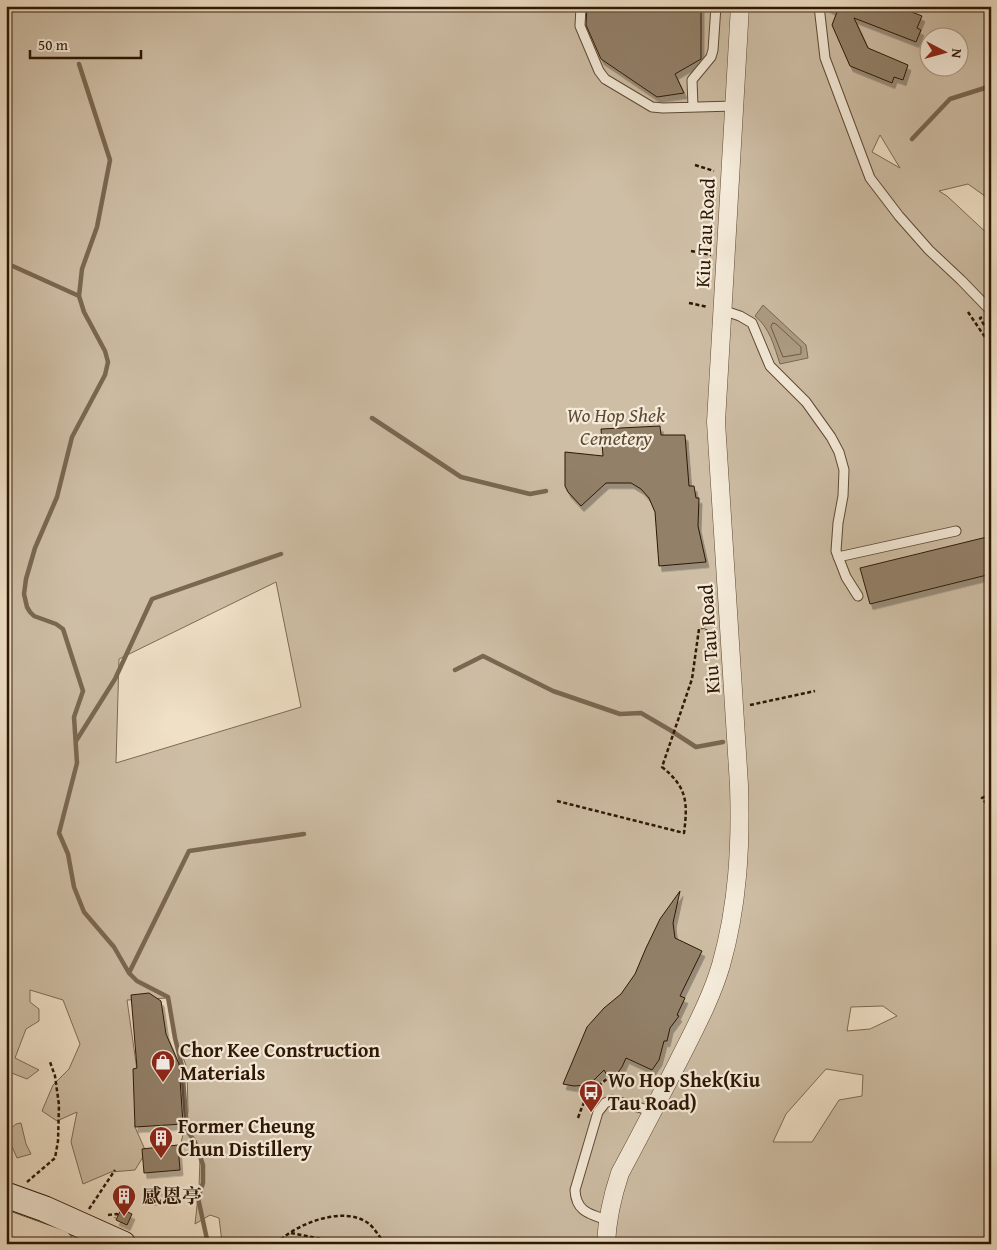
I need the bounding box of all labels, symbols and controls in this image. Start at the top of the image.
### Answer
scale bar [30,28,141,60]
north arrow [920,28,970,78]
text: 50 m [38,34,69,55]
text: N [946,48,967,60]
street label: Kiu Tau Road [687,177,722,288]
park label: Wo Hop Shek Cemetery [567,400,666,452]
street label: Kiu Tau Road [690,583,727,695]
place label: Chor Kee Construction Materials [180,1035,380,1087]
shop icon: Chor Kee Construction Materials [150,1049,176,1083]
place label: Wo Hop Shek(Kiu Tau Road) [608,1065,761,1117]
bus stop icon: Wo Hop Shek(Kiu Tau Road) [578,1079,604,1113]
place label: Former Cheung Chun Distillery [178,1111,315,1163]
building icon: Former Cheung Chun Distillery [148,1125,174,1159]
place label: 感恩亭 [142,1181,202,1210]
building icon: 感恩亭 [111,1183,137,1217]

